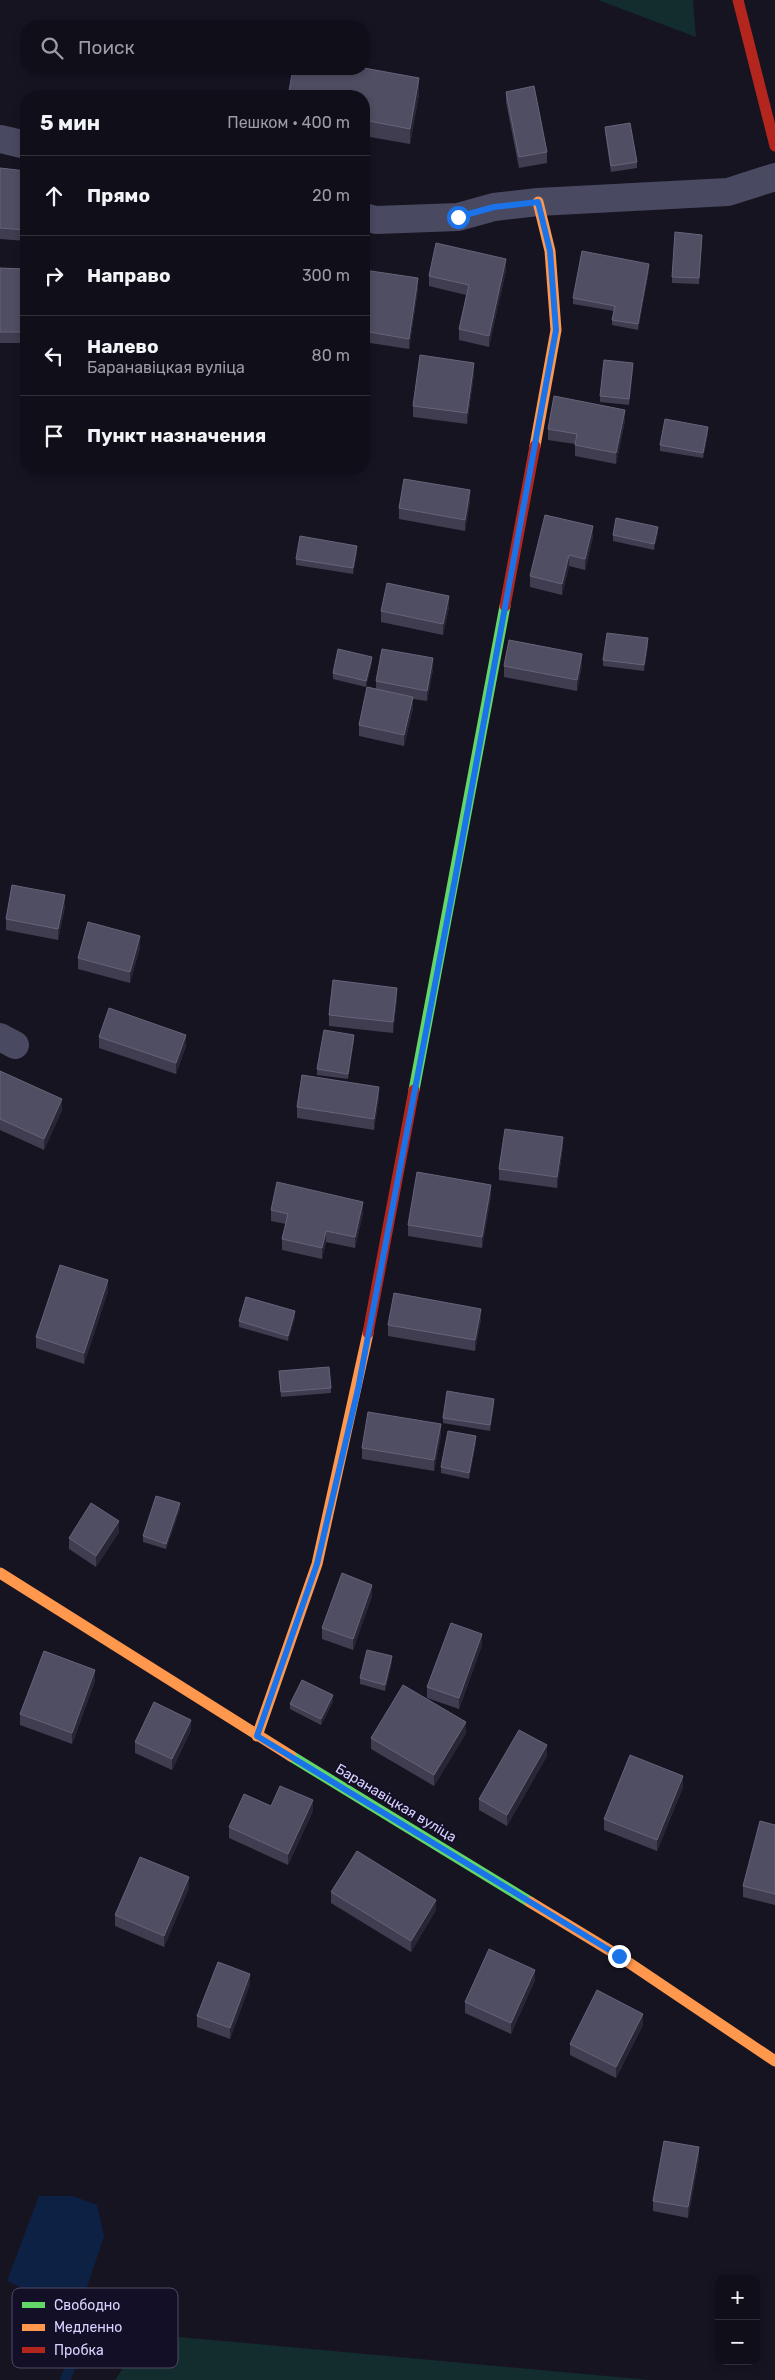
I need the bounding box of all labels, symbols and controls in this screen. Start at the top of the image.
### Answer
search box [20,20,370,75]
icon: search [38,34,66,62]
text: Поиск [78,36,135,59]
text: 5 мин [40,110,100,135]
text: Пешком · 400 m [227,113,350,132]
icon: ahead [40,182,68,210]
text: Прямо [87,184,150,207]
text: 20 m [312,186,350,205]
route start [447,206,470,229]
icon: right [40,262,68,290]
text: Направо [87,264,171,287]
text: 300 m [302,266,350,285]
text: Налево [87,335,159,358]
icon: left [40,342,68,370]
text: 80 m [312,346,350,365]
text: Баранавіцкая вуліца [87,358,245,377]
icon: arrive [40,422,68,450]
text: Пункт назначения [87,424,266,447]
street label: Баранавіцкая вуліца [332,1760,460,1846]
route end [608,1945,631,1968]
map controls [715,2275,760,2365]
button: + [715,2275,760,2320]
legend [12,2288,178,2368]
text: Свободно [54,2297,120,2314]
text: Медленно [54,2319,122,2336]
button: − [715,2320,760,2365]
text: Пробка [54,2342,104,2359]

